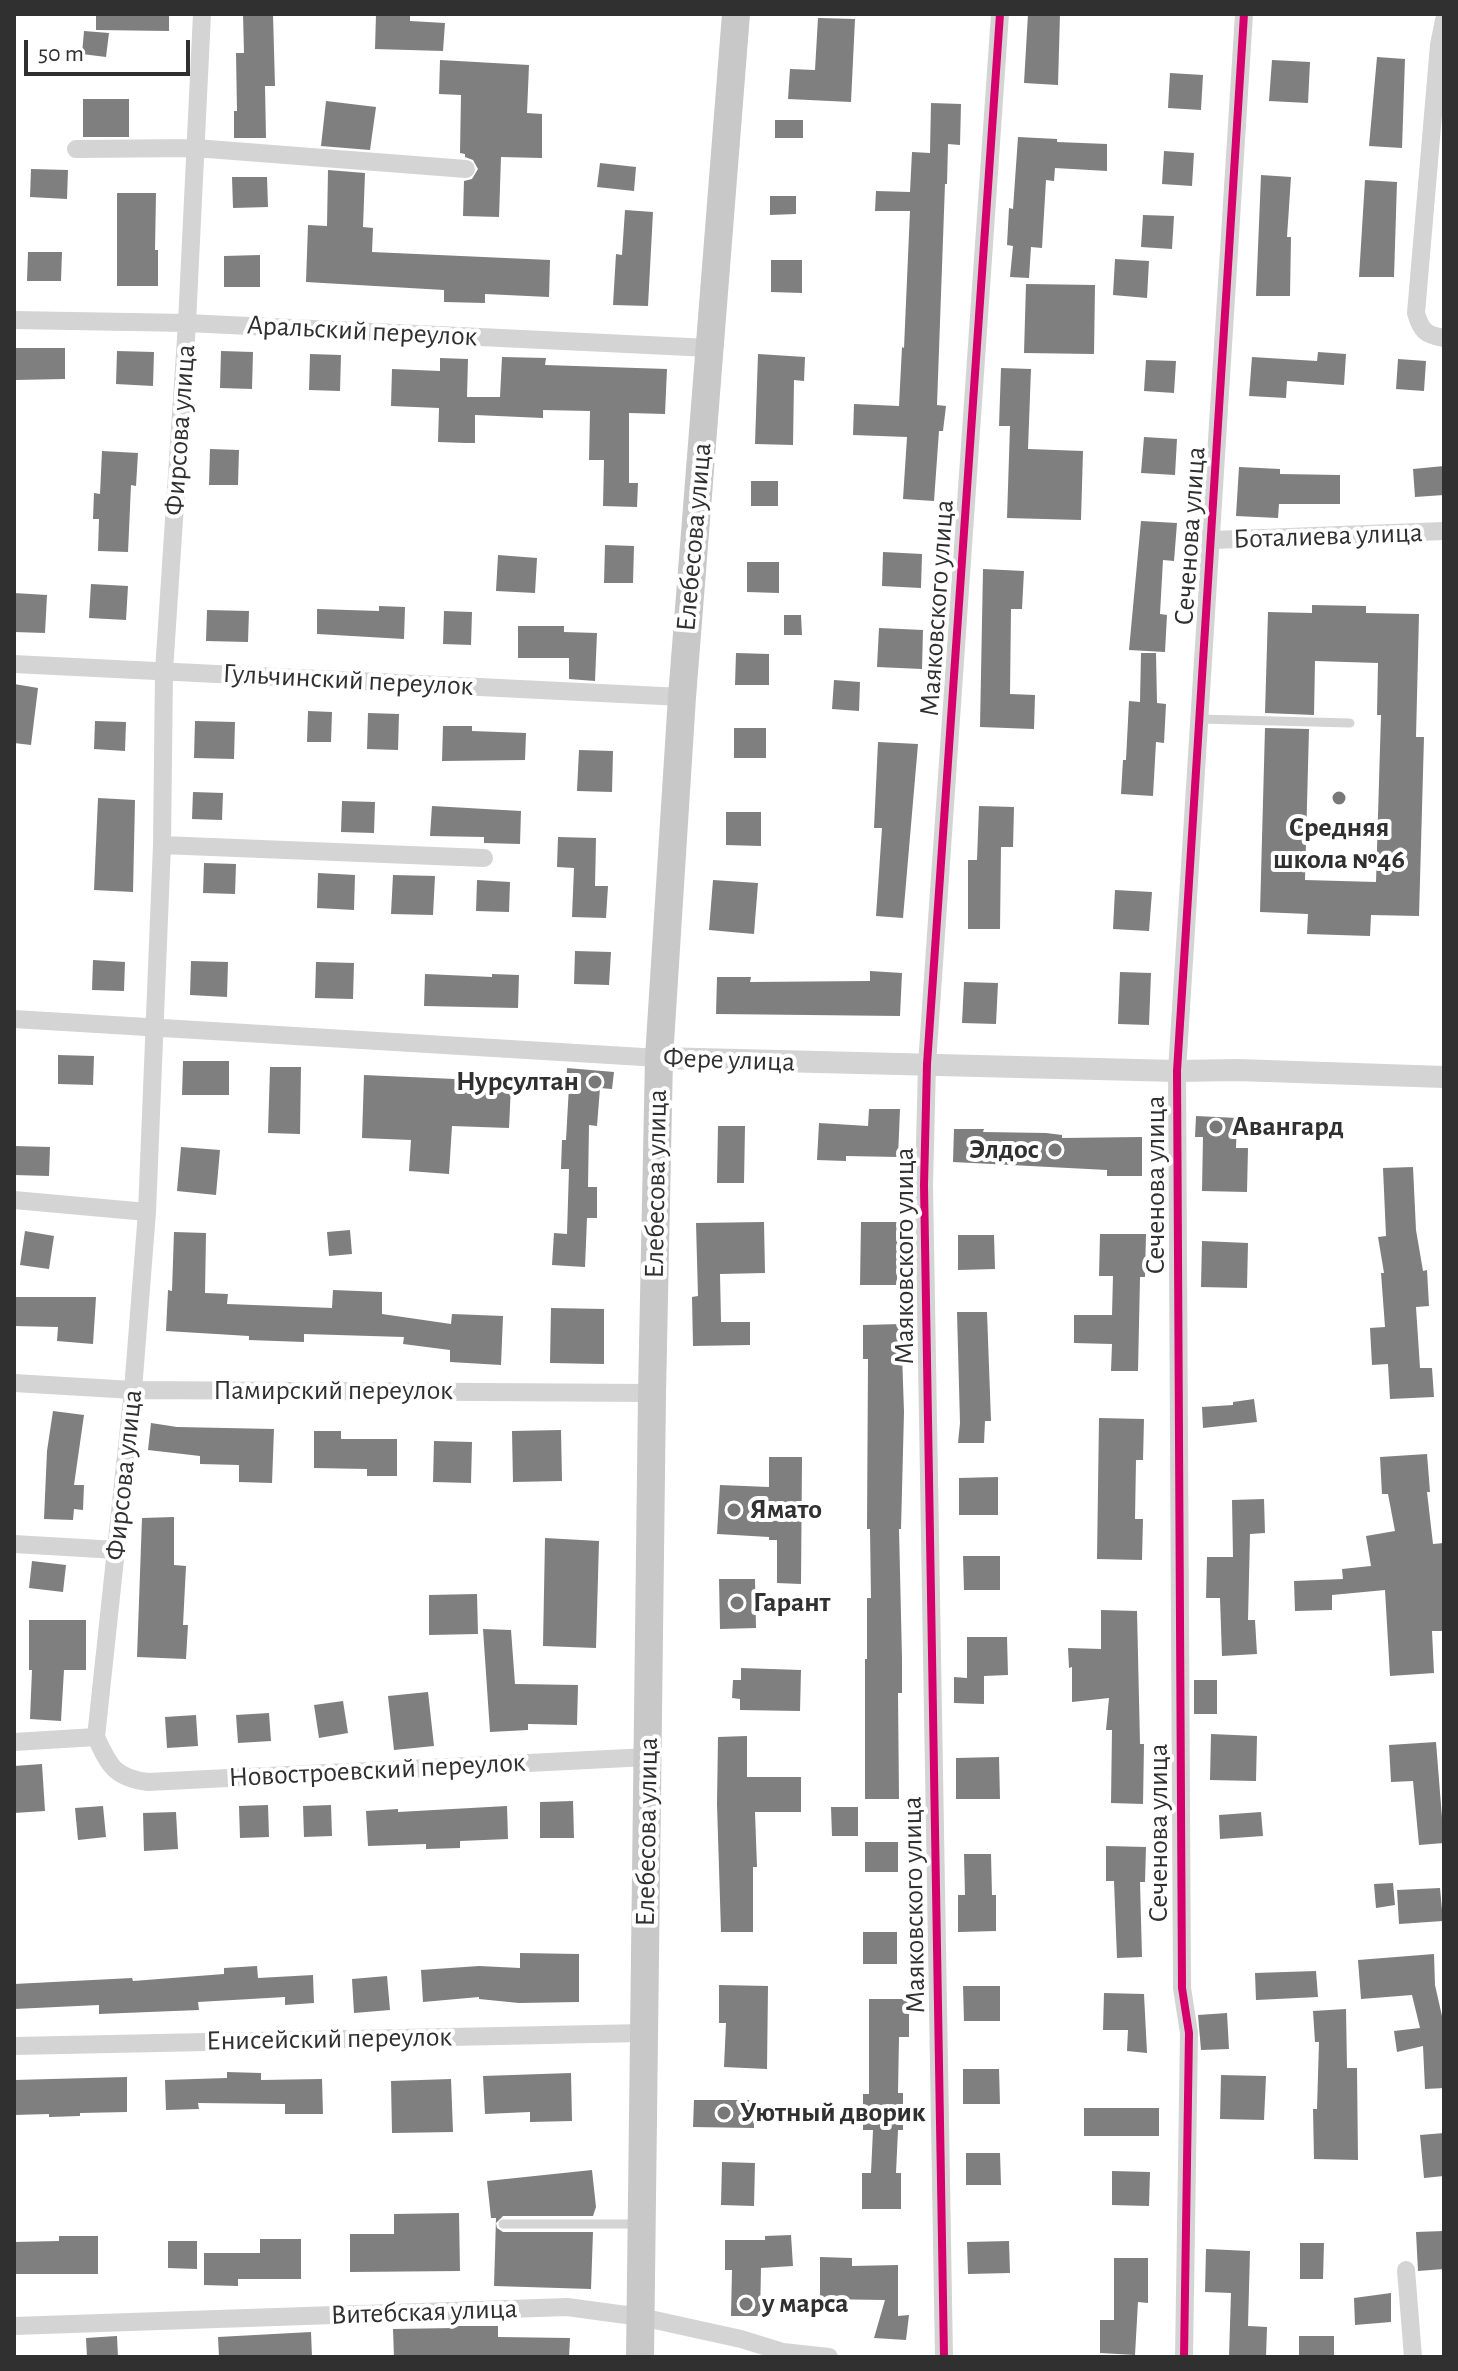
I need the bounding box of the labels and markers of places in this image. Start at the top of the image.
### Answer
marker: Средняя школа №46 [1330,789,1348,807]
place label: Средняя школа №46 [1273,811,1405,877]
place label: Нурсултан [456,1065,579,1099]
marker: Нурсултан [586,1073,604,1091]
place label: Авангард [1232,1110,1344,1144]
marker: Авангард [1207,1118,1225,1136]
place label: Элдос [969,1133,1039,1167]
marker: Элдос [1046,1141,1064,1159]
place label: Ямато [750,1493,822,1527]
marker: Ямато [725,1501,743,1519]
place label: Гарант [753,1586,830,1620]
marker: Гарант [728,1594,746,1612]
place label: Уютный дворик [740,2096,926,2130]
marker: Уютный дворик [715,2104,733,2122]
place label: у марса [762,2287,849,2321]
marker: у марса [737,2295,755,2313]

